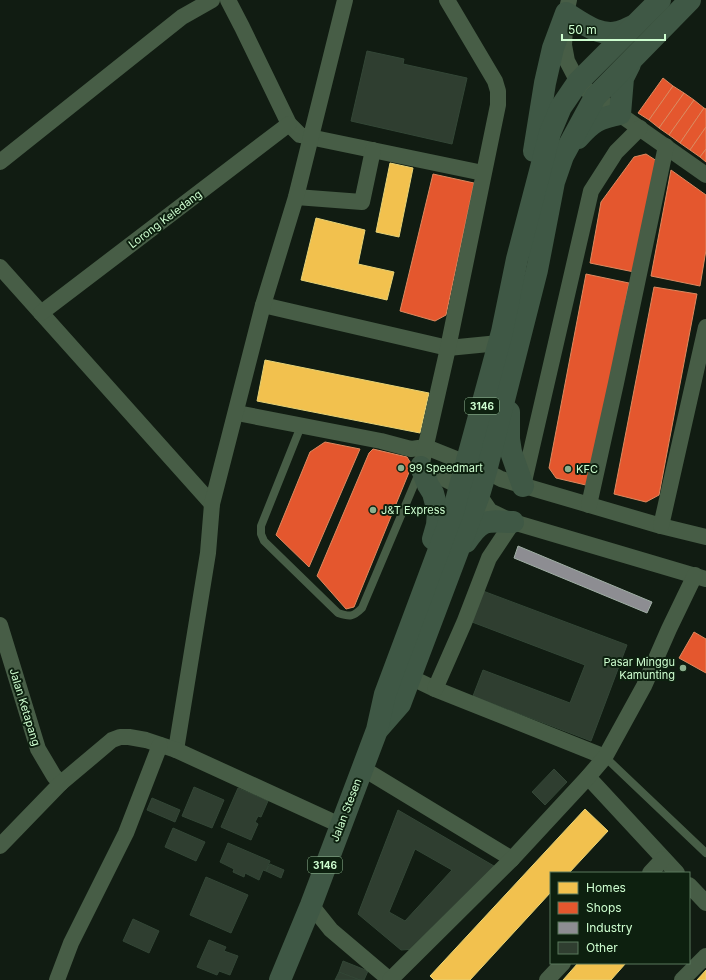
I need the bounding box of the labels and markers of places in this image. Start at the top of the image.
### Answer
place label: 99 Speedmart [409,461,483,475]
place label: KFC [576,462,598,476]
marker: 99 Speedmart [396,463,406,473]
marker: KFC [563,464,573,474]
place label: J&T Express [381,503,445,517]
marker: J&T Express [368,505,378,515]
place label: Pasar Minggu Kamunting [603,655,675,682]
marker: Pasar Minggu Kamunting [678,663,688,673]

